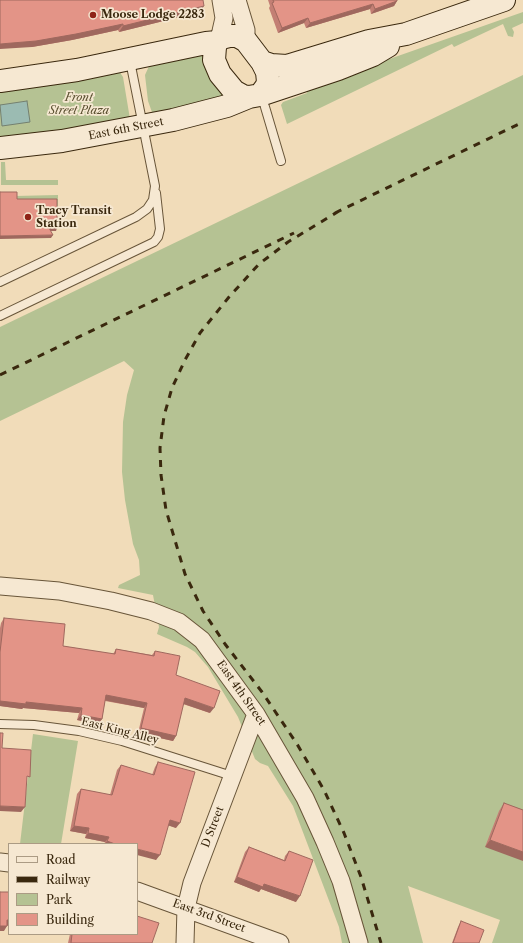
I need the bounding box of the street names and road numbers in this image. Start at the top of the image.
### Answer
street label: East 6th Street [87,115,165,143]
street label: East 4th Street [214,658,268,728]
street label: East King Alley [80,715,160,747]
street label: D Street [199,805,227,849]
street label: East 3rd Street [171,897,247,935]

